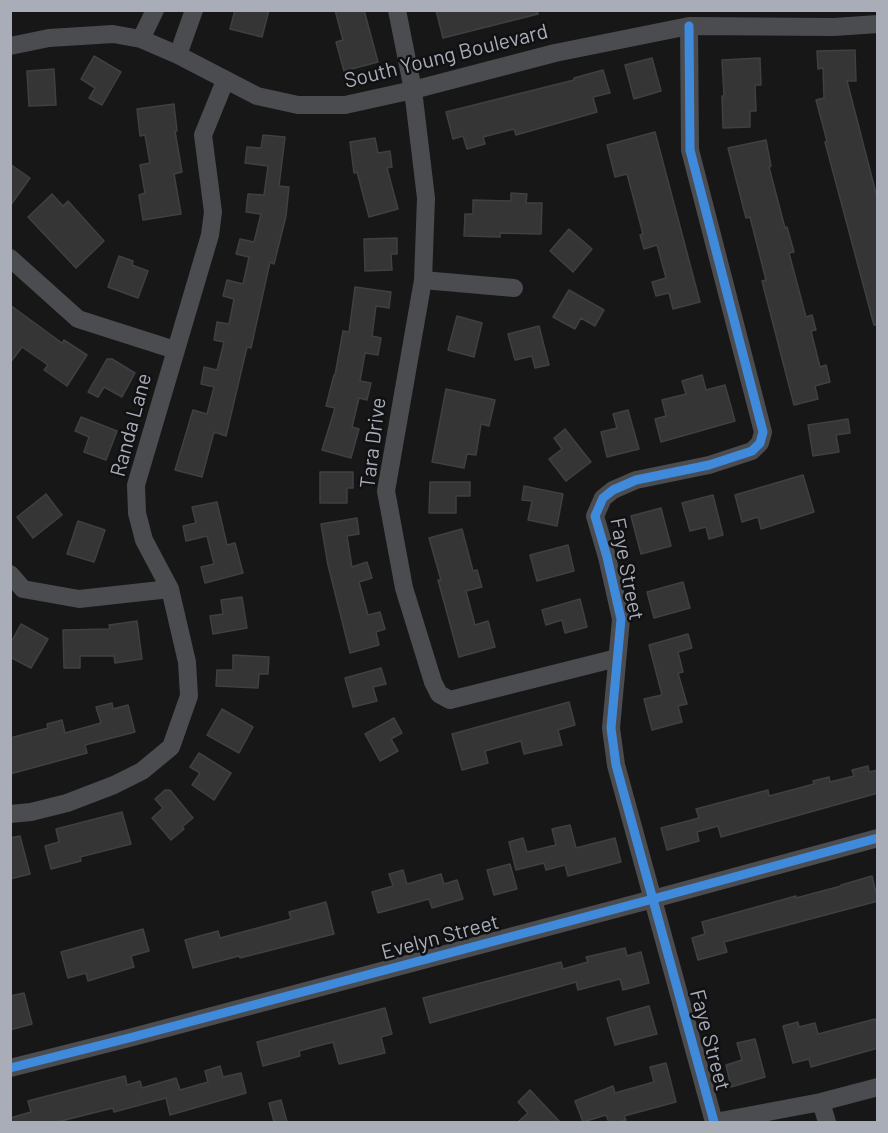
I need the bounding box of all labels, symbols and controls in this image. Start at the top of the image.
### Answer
street label: South Young Boulevard [341,18,551,94]
street label: Randa Lane [105,370,157,480]
street label: Tara Drive [355,396,391,490]
street label: Faye Street [605,516,649,622]
street label: Evelyn Street [378,909,502,965]
street label: Faye Street [684,987,736,1093]

